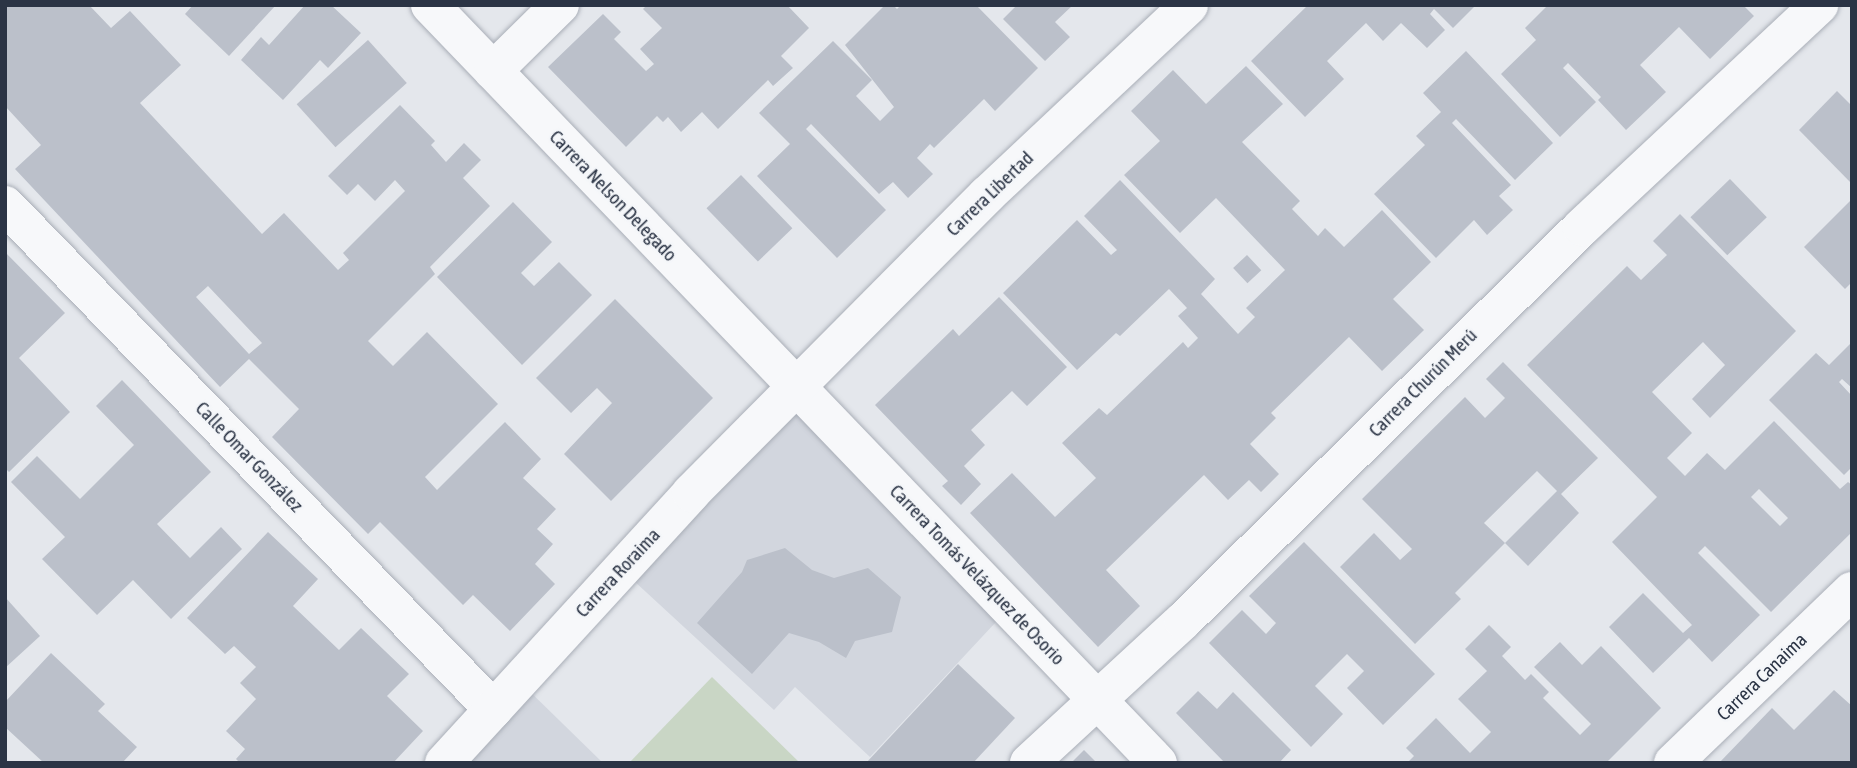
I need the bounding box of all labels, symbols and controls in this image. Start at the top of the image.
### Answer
street label: Carrera Nelson Delegado [545,126,681,266]
street label: Carrera Libertad [942,147,1038,241]
street label: Carrera Churún Merú [1364,324,1482,442]
street label: Calle Omar González [191,397,307,517]
street label: Carrera Tomás Velázquez de Osorio [885,480,1069,670]
street label: Carrera Roraima [571,524,665,622]
street label: Carrera Canaima [1712,628,1812,726]

